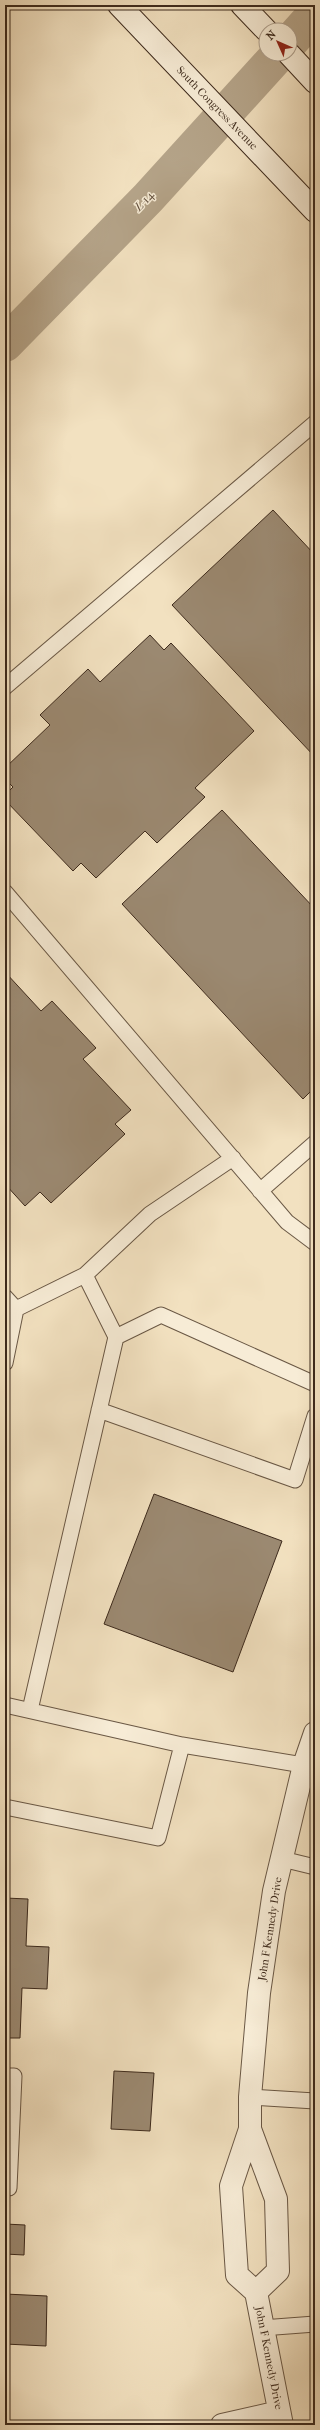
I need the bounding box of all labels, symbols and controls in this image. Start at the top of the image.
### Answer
north arrow [258,22,298,62]
text: N [264,27,279,43]
street label: South Congress Avenue [174,64,261,153]
water label: L-14 [131,187,157,215]
street label: John F Kennedy Drive [255,1876,285,1983]
street label: John F Kennedy Drive [252,2304,285,2411]

